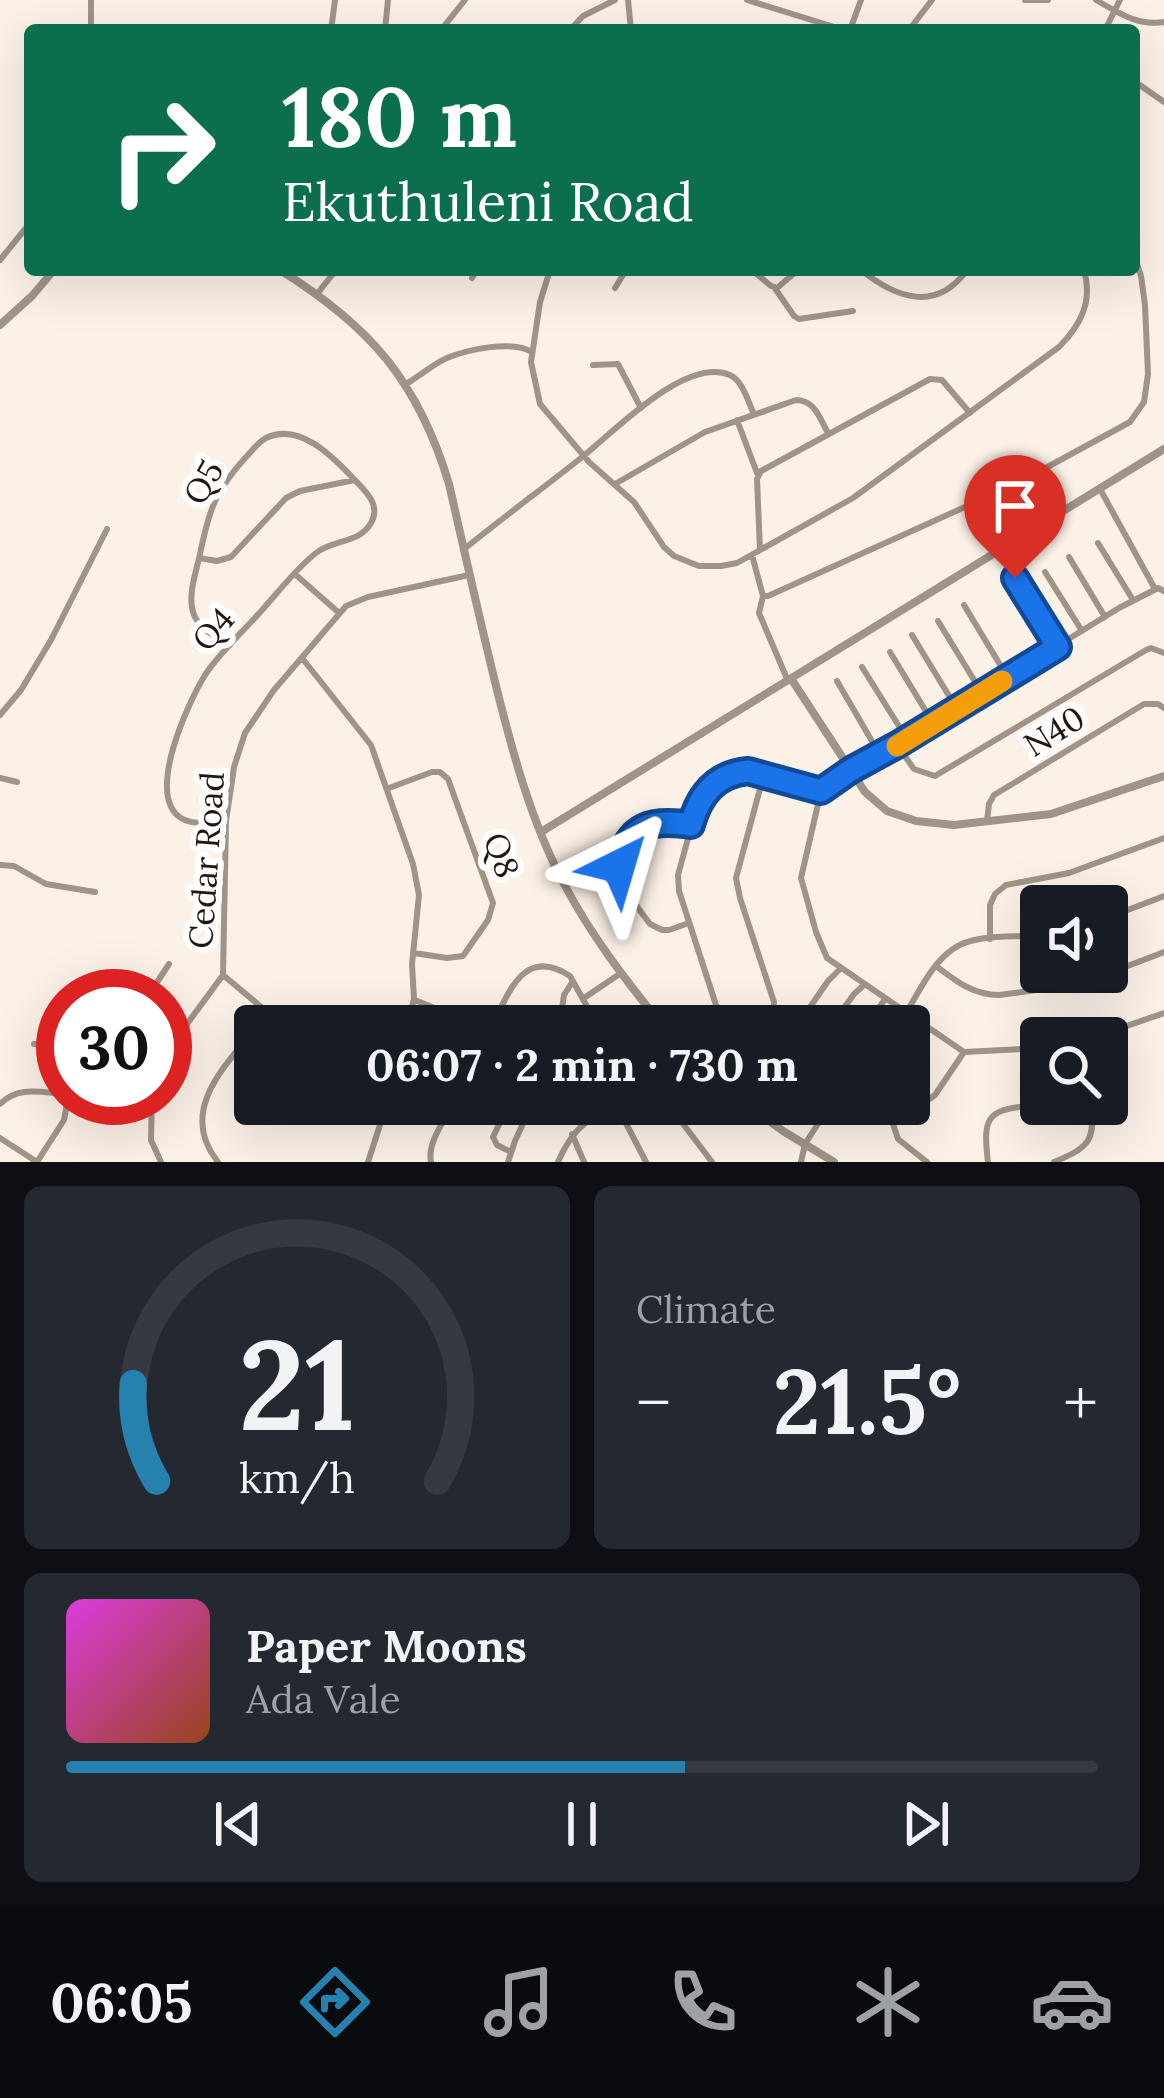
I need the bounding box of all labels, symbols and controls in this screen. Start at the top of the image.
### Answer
text: 180 m [282,62,517,170]
icon: right [84,72,240,228]
text: Ekuthuleni Road [282,167,694,236]
street label: Q5 [174,452,232,512]
pin [964,455,1066,578]
icon: arrive [982,473,1048,539]
street label: Q4 [183,599,243,659]
street label: N40 [1016,696,1092,766]
street label: Cedar Road [179,770,233,950]
position arrow [556,803,682,929]
street label: Q8 [475,827,529,883]
map controls [1020,885,1128,1125]
button: sound [1020,885,1128,993]
speed limit sign: 30 [36,969,192,1125]
button: search [1020,1017,1128,1125]
text: 06:07 · 2 min · 730 m [366,1036,798,1093]
text: Climate [636,1284,776,1334]
text: 21 [238,1304,356,1464]
text: 21.5° [773,1343,961,1459]
text: − [636,1360,671,1444]
text: + [1063,1360,1098,1444]
text: km/h [239,1449,355,1504]
text: Paper Moons [246,1617,527,1674]
text: Ada Vale [246,1674,401,1724]
icon: previous [205,1791,271,1857]
icon: pause [549,1791,615,1857]
icon: next [893,1791,959,1857]
icon: directions [293,1960,377,2044]
icon: music [477,1960,561,2044]
icon: phone [661,1960,745,2044]
icon: climate [846,1960,930,2044]
icon: car [1030,1960,1114,2044]
text: 06:05 [50,1968,193,2037]

